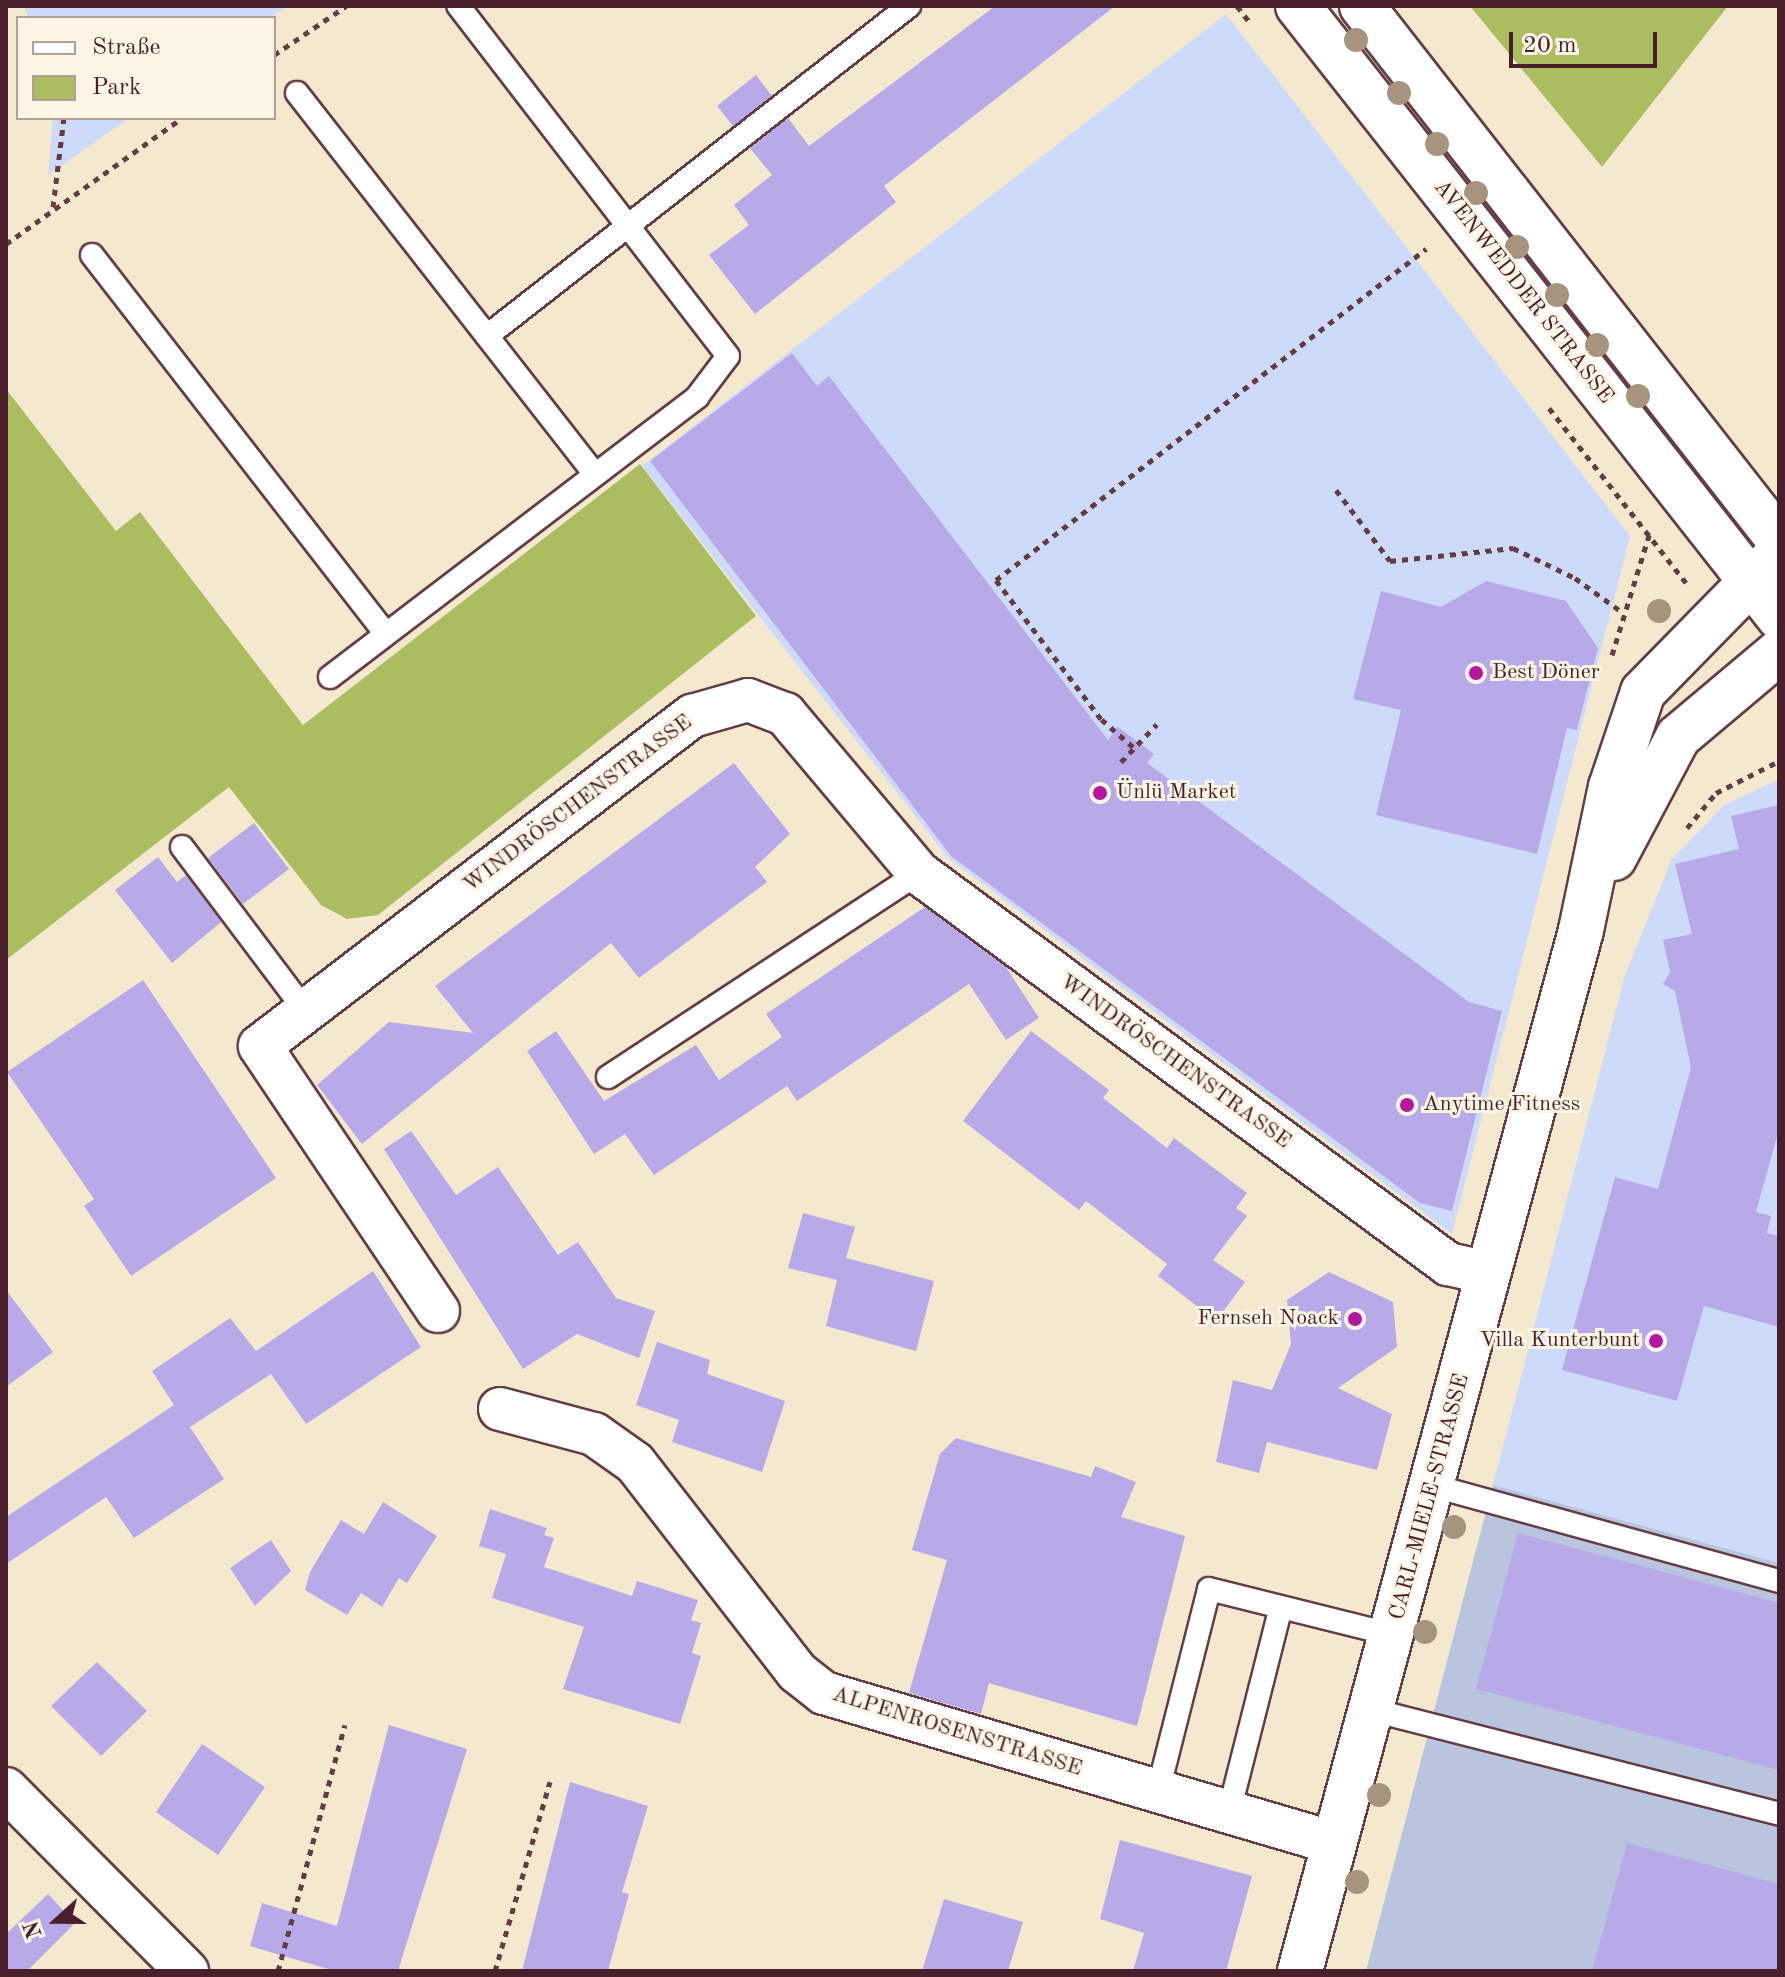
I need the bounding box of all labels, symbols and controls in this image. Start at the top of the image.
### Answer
legend [16,16,276,120]
scale bar [1513,16,1661,66]
text: 20 m [1523,34,1577,58]
text: Straße [92,36,161,60]
text: Park [92,76,141,100]
street label: AVENWEDDER STRASSE [1427,175,1619,409]
place label: Best Döner [1492,660,1600,686]
marker: Best Döner [1467,664,1485,682]
street label: WINDRÖSCHENSTRASSE [458,709,698,899]
place label: Ünlü Market [1116,780,1236,806]
marker: Ünlü Market [1091,784,1109,802]
street label: WINDRÖSCHENSTRASSE [1054,969,1296,1155]
place label: Anytime Fitness [1423,1092,1580,1118]
marker: Anytime Fitness [1398,1096,1416,1114]
place label: Fernseh Noack [1197,1306,1339,1332]
marker: Fernseh Noack [1346,1310,1364,1328]
place label: Villa Kunterbunt [1479,1328,1640,1354]
marker: Villa Kunterbunt [1647,1332,1665,1350]
street label: CARL-MIELE-STRASSE [1384,1371,1476,1623]
street label: ALPENROSENSTRASSE [829,1681,1085,1783]
north arrow [16,1881,96,1961]
text: N [20,1918,47,1941]

